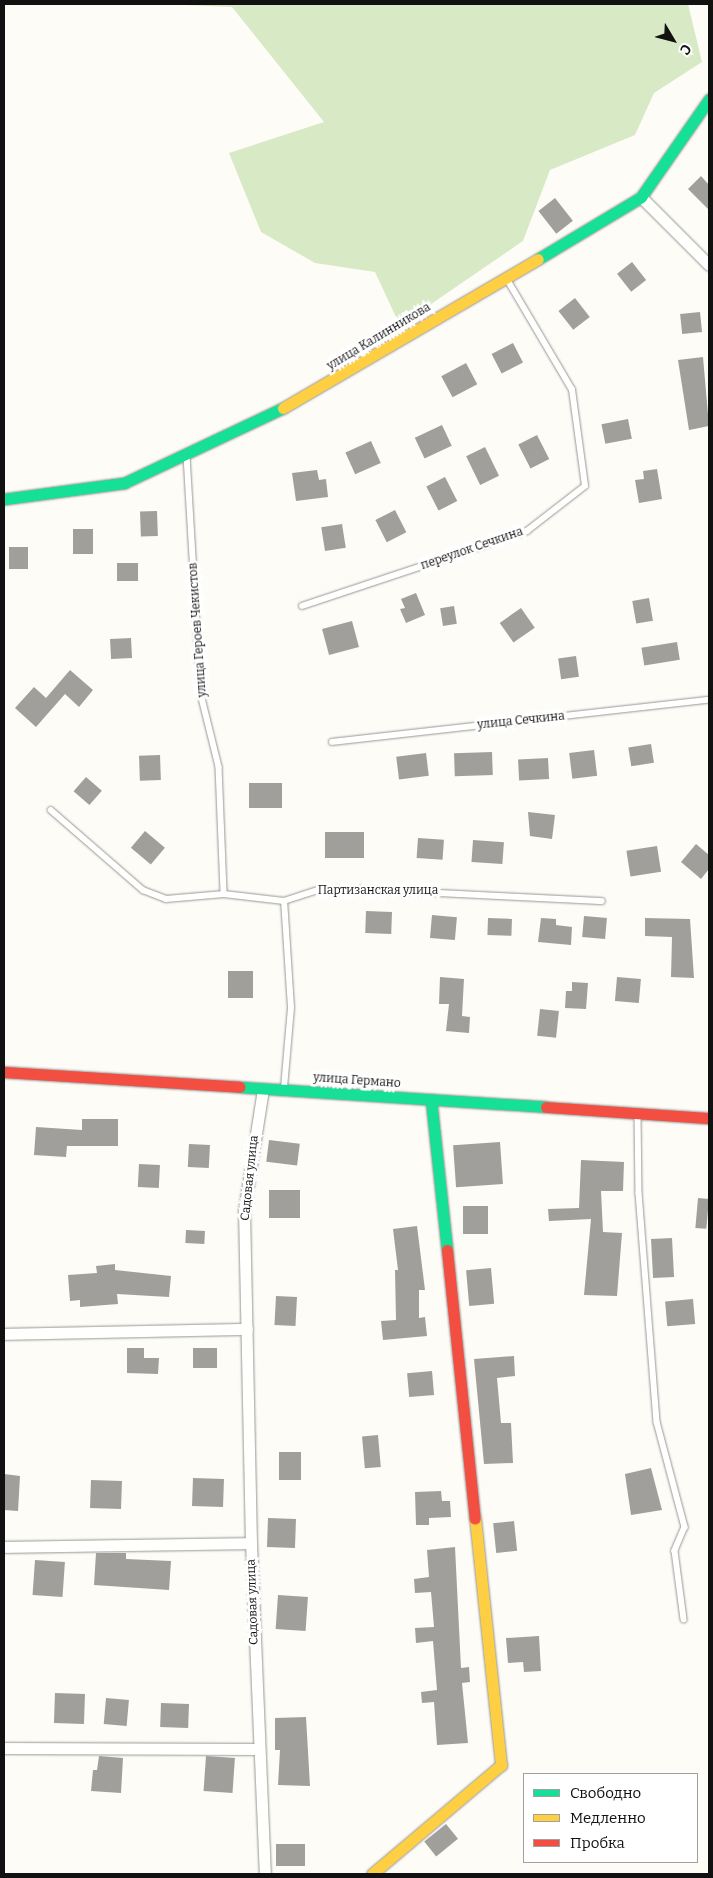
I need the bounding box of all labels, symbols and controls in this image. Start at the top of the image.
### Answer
north arrow [648,15,698,65]
text: С [676,41,695,58]
street label: улица Калинникова [325,300,433,374]
street label: переулок Сечкина [419,525,525,573]
street label: улица Героев Чекистов [186,562,210,698]
street label: улица Сечкина [477,709,565,733]
street label: Партизанская улица [318,884,438,898]
street label: улица Германо [313,1071,401,1091]
street label: Садовая улица [238,1135,262,1221]
street label: Садовая улица [244,1559,262,1645]
legend [523,1773,698,1863]
text: Свободно [570,1784,641,1802]
text: Медленно [570,1809,646,1827]
text: Пробка [570,1834,625,1852]

